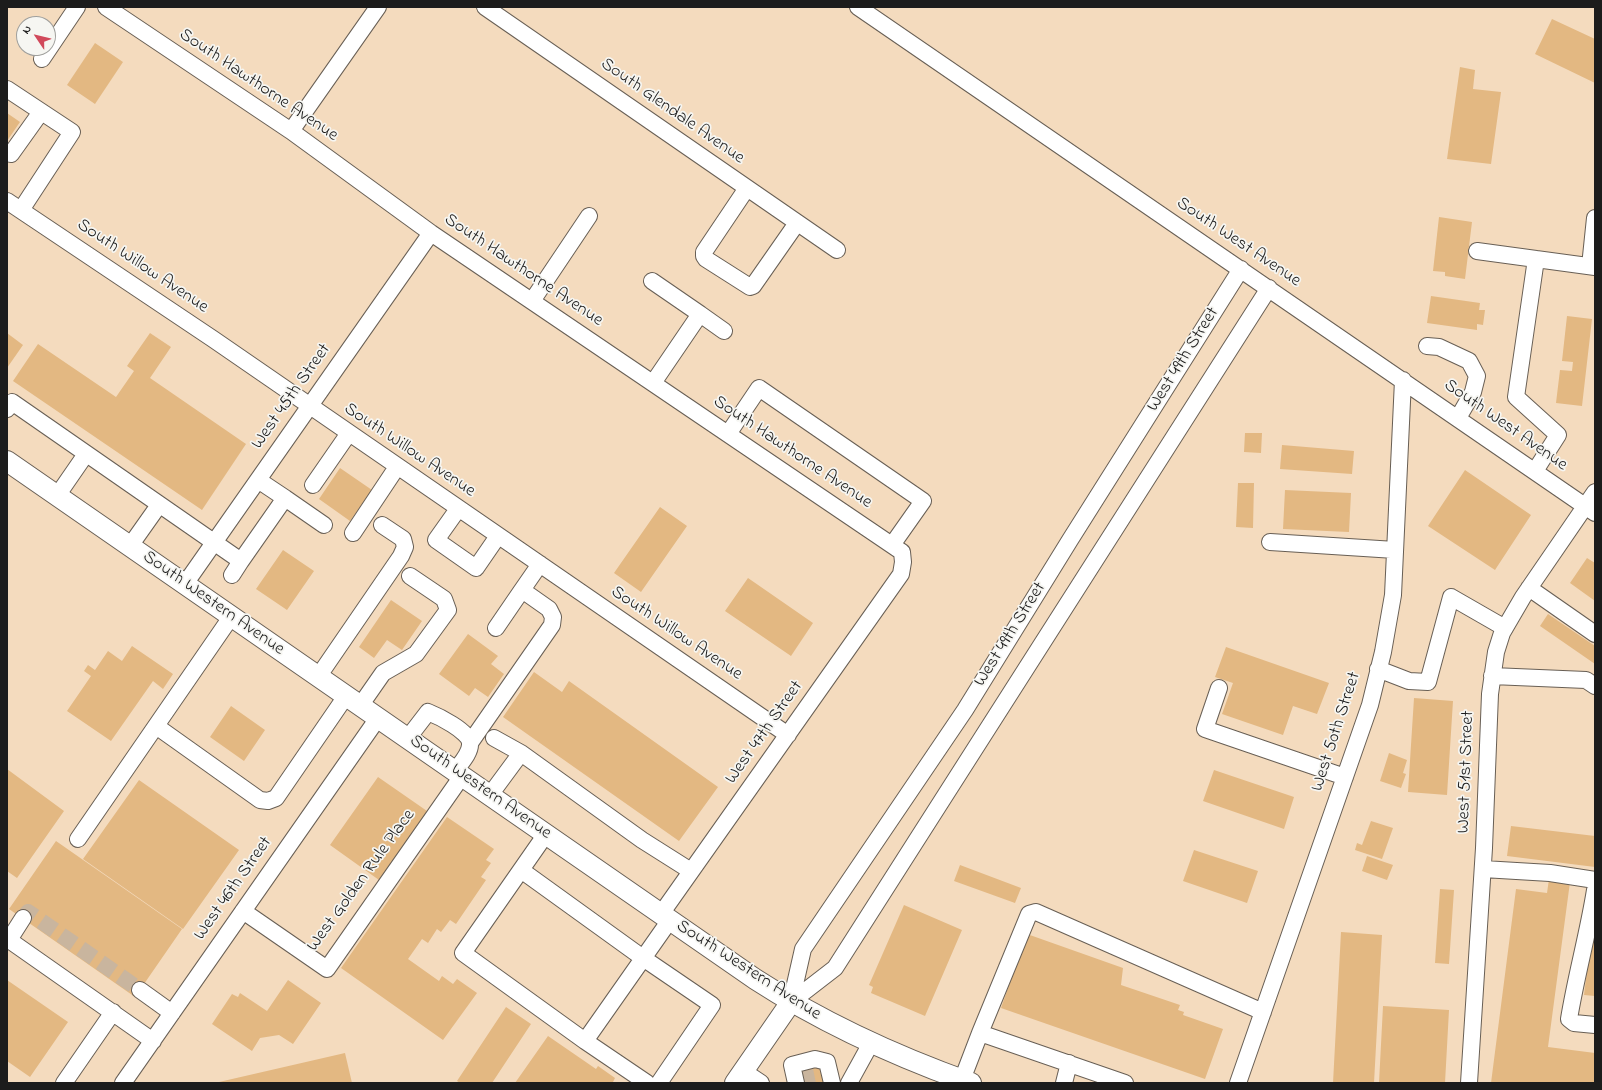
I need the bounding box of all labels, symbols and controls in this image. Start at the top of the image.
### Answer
north arrow [16,16,56,56]
text: N [18,22,36,37]
street label: South Hawthorne Avenue [174,25,342,147]
street label: South Glendale Avenue [596,54,748,170]
street label: South West Avenue [1172,193,1304,293]
street label: South Hawthorne Avenue [439,210,607,332]
street label: South Willow Avenue [72,215,212,319]
street label: West 49th Street [1143,304,1225,416]
street label: West 45th Street [248,340,336,454]
street label: South West Avenue [1439,375,1571,477]
street label: South Hawthorne Avenue [708,392,876,514]
street label: South Willow Avenue [339,399,479,503]
street label: South Western Avenue [138,547,288,661]
street label: West 49th Street [970,579,1052,691]
street label: South Willow Avenue [606,582,746,686]
street label: West 50th Street [1308,670,1366,794]
street label: West 47th Street [721,677,809,789]
street label: West 51st Street [1454,710,1480,834]
street label: South Western Avenue [405,731,555,845]
street label: West Golden Rule Place [303,806,421,956]
street label: West 46th Street [190,833,278,945]
street label: South Western Avenue [672,916,824,1026]

